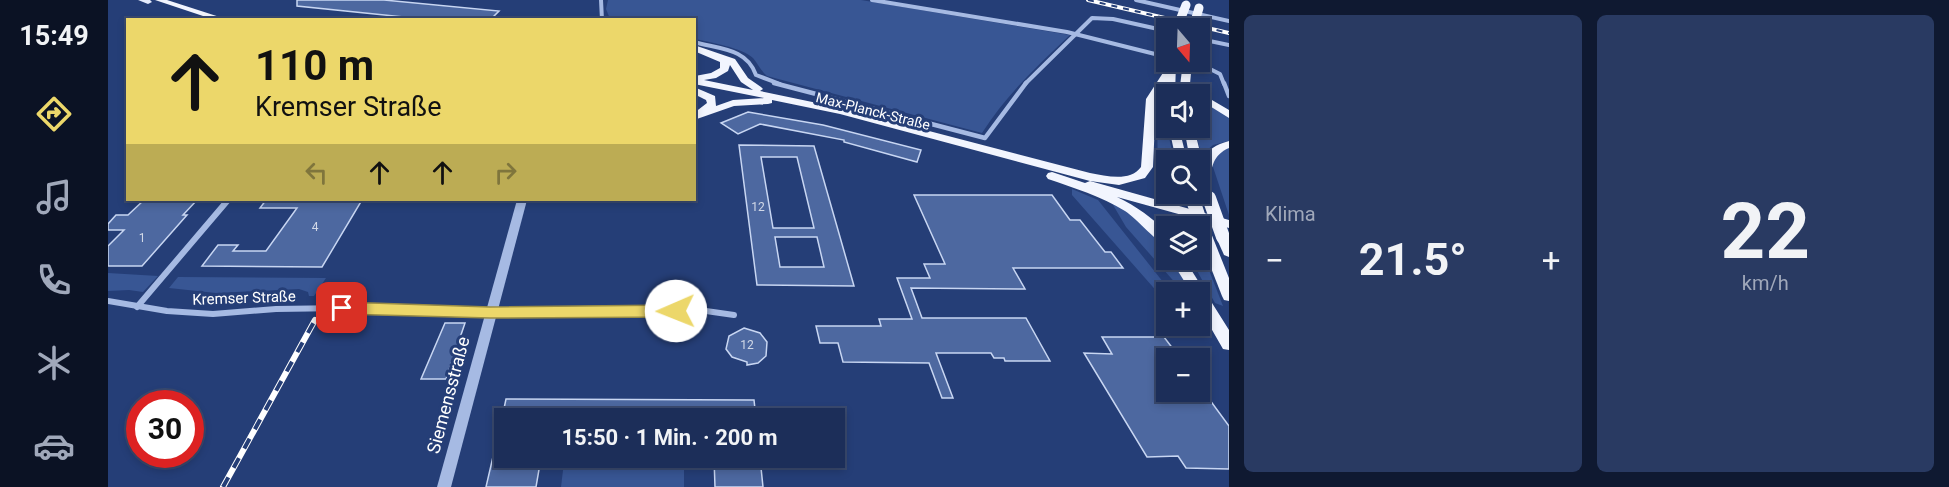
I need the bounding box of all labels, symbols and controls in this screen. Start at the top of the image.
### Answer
north arrow [1156,18,1210,72]
map controls [1156,18,1210,402]
text: 15:49 [19,20,89,52]
text: 110 m [255,41,374,90]
icon: ahead [156,42,234,120]
button: sound [1156,84,1210,138]
street label: Max-Planck-Straße [814,89,932,133]
text: Kremser Straße [255,91,441,123]
icon: directions [33,93,75,135]
button: search [1156,150,1210,204]
icon: left [300,156,333,189]
icon: ahead [363,156,396,189]
icon: ahead [426,156,459,189]
icon: right [489,156,522,189]
icon: music [33,176,75,218]
text: 22 [1720,186,1810,277]
house number: 12 [751,200,765,214]
text: Klima [1265,202,1316,226]
button: layers [1156,216,1210,270]
house number: 4 [312,220,319,234]
house number: 1 [139,231,145,245]
text: 21.5° [1359,233,1467,286]
text: − [1265,241,1284,280]
text: + [1542,241,1561,280]
icon: phone [33,259,75,301]
text: km/h [1742,271,1789,295]
position arrow [644,279,708,343]
pin [316,282,367,333]
button: + [1156,282,1210,336]
street label: Kremser Straße [192,287,296,309]
icon: arrive [325,291,358,324]
street label: Siemensstraße [422,334,474,456]
house number: 12 [740,338,754,352]
icon: climate [33,342,75,384]
button: − [1156,348,1210,402]
speed limit sign: 30 [126,390,204,468]
icon: car [33,425,75,467]
text: 15:50 · 1 Min. · 200 m [561,425,778,450]

